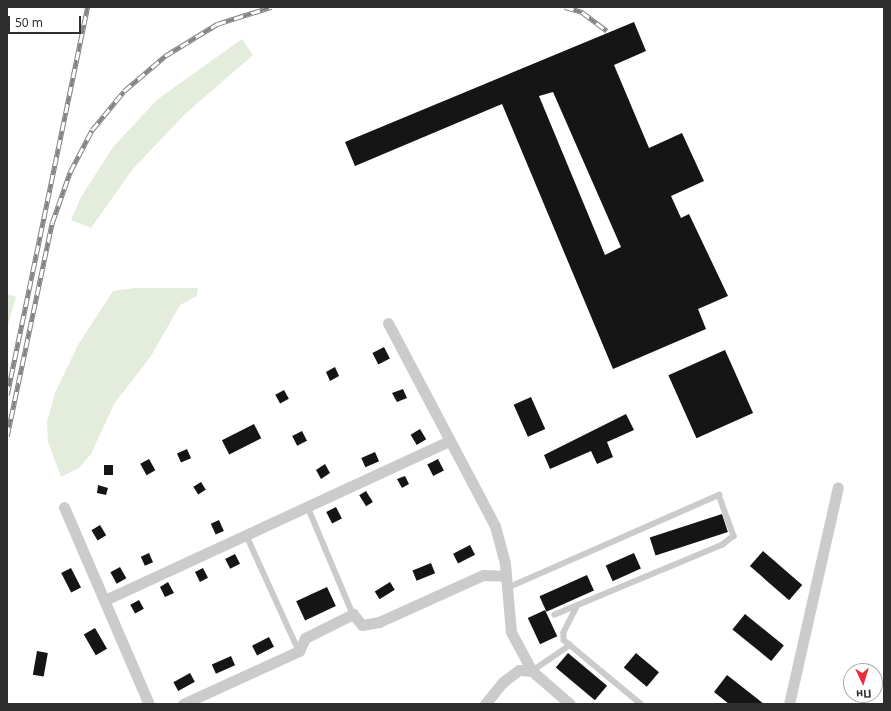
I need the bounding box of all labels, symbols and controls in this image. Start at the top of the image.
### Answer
scale bar [10,8,83,34]
text: 50 m [15,14,43,31]
north arrow [843,663,883,703]
text: Пн [856,686,872,702]

